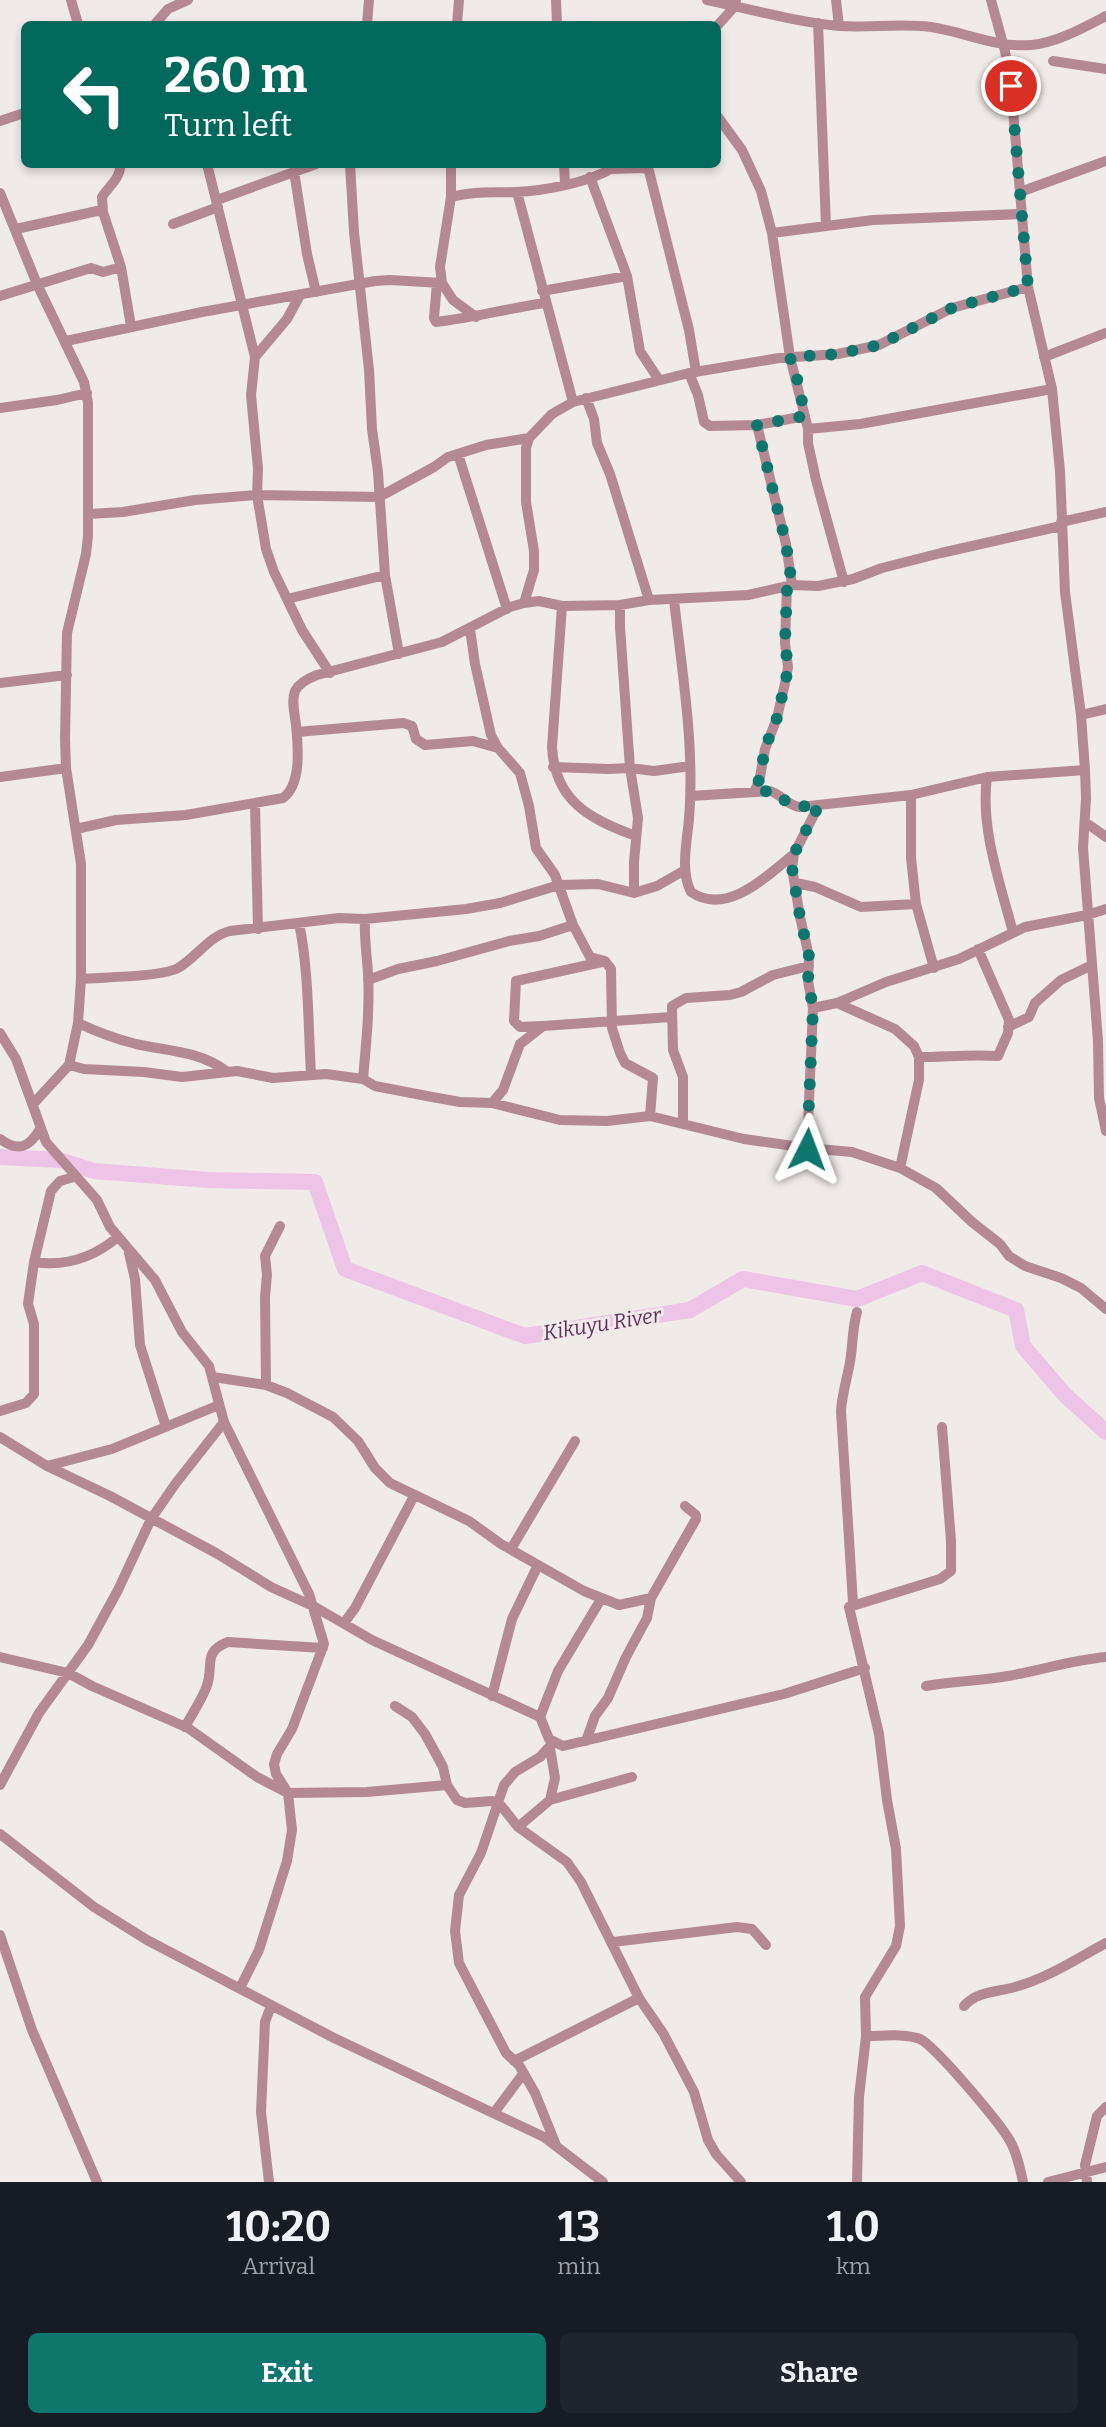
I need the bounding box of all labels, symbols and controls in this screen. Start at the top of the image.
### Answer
text: 260 m [164,46,307,105]
icon: left [49,49,140,140]
pin [981,56,1041,116]
icon: arrive [992,67,1030,105]
text: Turn left [164,106,292,144]
position arrow [770,1112,844,1186]
water label: Kikuyu River [541,1302,664,1346]
text: 10:20 [226,2202,331,2252]
text: 13 [558,2202,600,2252]
text: 1.0 [827,2202,880,2252]
text: Arrival [242,2252,315,2280]
text: min [557,2252,601,2280]
text: km [836,2252,871,2280]
button: Exit [28,2333,546,2413]
button: Share [560,2333,1078,2413]

